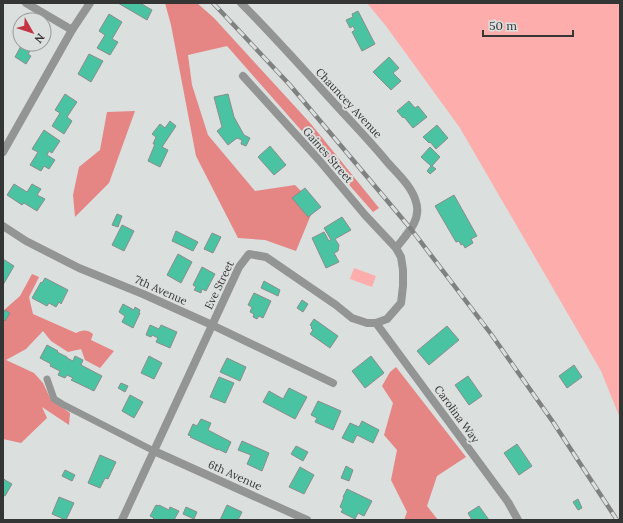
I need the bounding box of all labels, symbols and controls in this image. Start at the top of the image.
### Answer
north arrow [12,12,52,52]
scale bar [483,12,573,38]
text: 50 m [489,18,517,33]
text: N [31,31,48,46]
street label: Chauncey Avenue [313,65,385,141]
street label: Gaines Street [300,124,356,186]
street label: Eve Street [201,258,237,312]
street label: 7th Avenue [133,272,190,308]
street label: Carolina Way [431,382,483,446]
street label: 6th Avenue [206,457,264,493]

